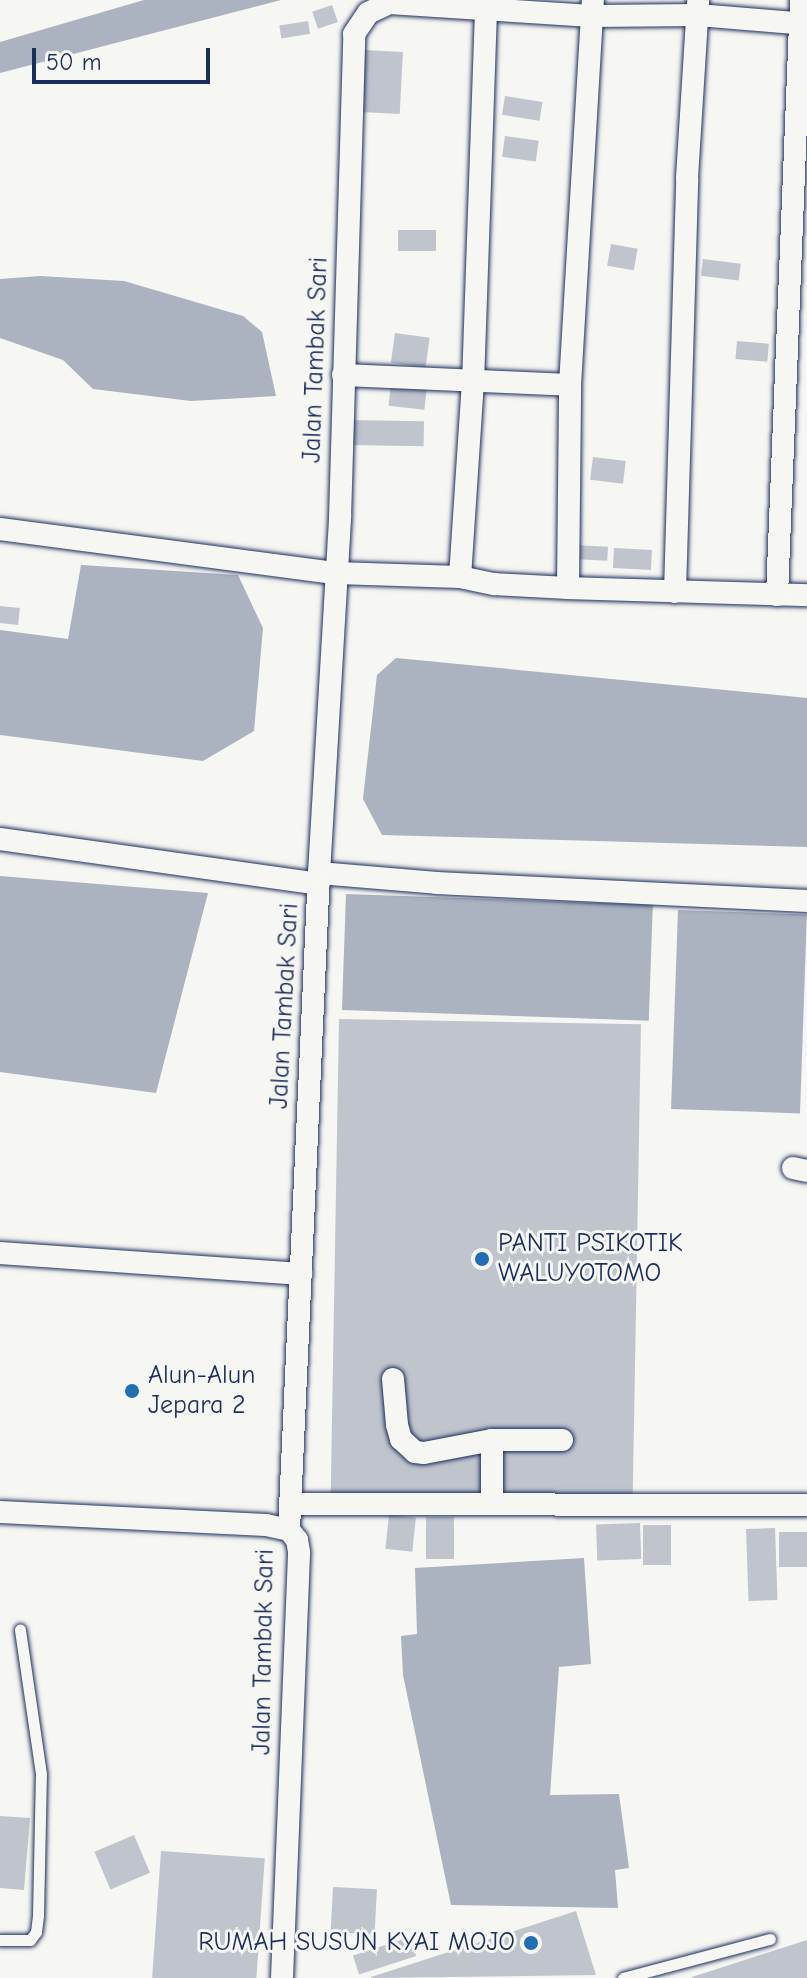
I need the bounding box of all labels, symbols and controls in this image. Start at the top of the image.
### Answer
scale bar [36,32,214,82]
text: 50 m [46,48,102,76]
street label: Jalan Tambak Sari [297,256,335,464]
street label: Jalan Tambak Sari [264,902,306,1110]
place label: PANTI PSIKOTIK WALUYOTOMO [498,1228,683,1290]
marker: PANTI PSIKOTIK WALUYOTOMO [473,1250,491,1268]
place label: Alun-Alun Jepara 2 [148,1360,255,1422]
marker: Alun-Alun Jepara 2 [123,1382,141,1400]
street label: Jalan Tambak Sari [247,1549,281,1755]
place label: RUMAH SUSUN KYAI MOJO [198,1927,515,1959]
marker: RUMAH SUSUN KYAI MOJO [522,1934,540,1952]

